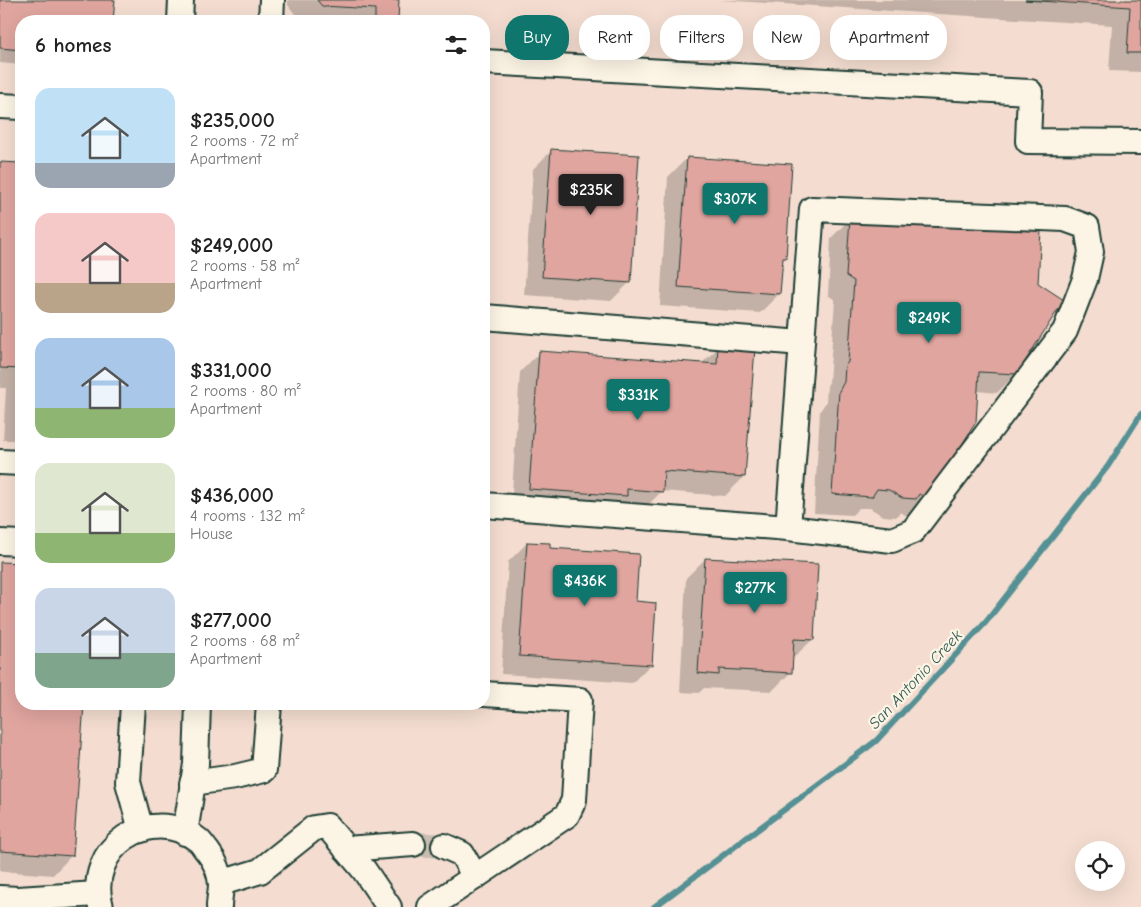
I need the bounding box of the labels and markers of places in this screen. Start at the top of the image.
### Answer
pin: $235K [556,174,626,216]
pin: $307K [700,182,770,225]
pin: $249K [894,302,964,344]
pin: $331K [603,378,673,421]
pin: $436K [550,564,620,607]
pin: $277K [720,572,790,614]

